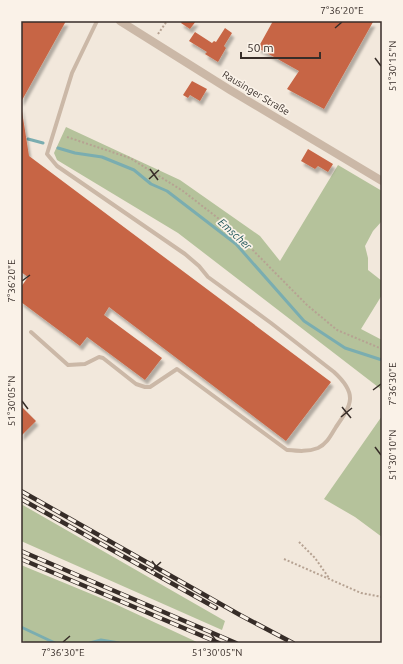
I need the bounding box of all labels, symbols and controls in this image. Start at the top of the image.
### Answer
text: 7°36'20"E [320,5,364,16]
scale bar [241,34,320,60]
text: 50 m [247,41,274,54]
text: 51°30'15"N [387,41,398,91]
street label: Rausinger Straße [220,69,292,117]
water label: Emscher [216,216,255,253]
text: 7°36'20"E [6,259,17,303]
text: 7°36'30"E [387,362,398,406]
text: 51°30'05"N [6,376,17,426]
text: 51°30'10"N [387,430,398,480]
text: 7°36'30"E [41,647,85,658]
text: 51°30'05"N [192,647,242,658]

